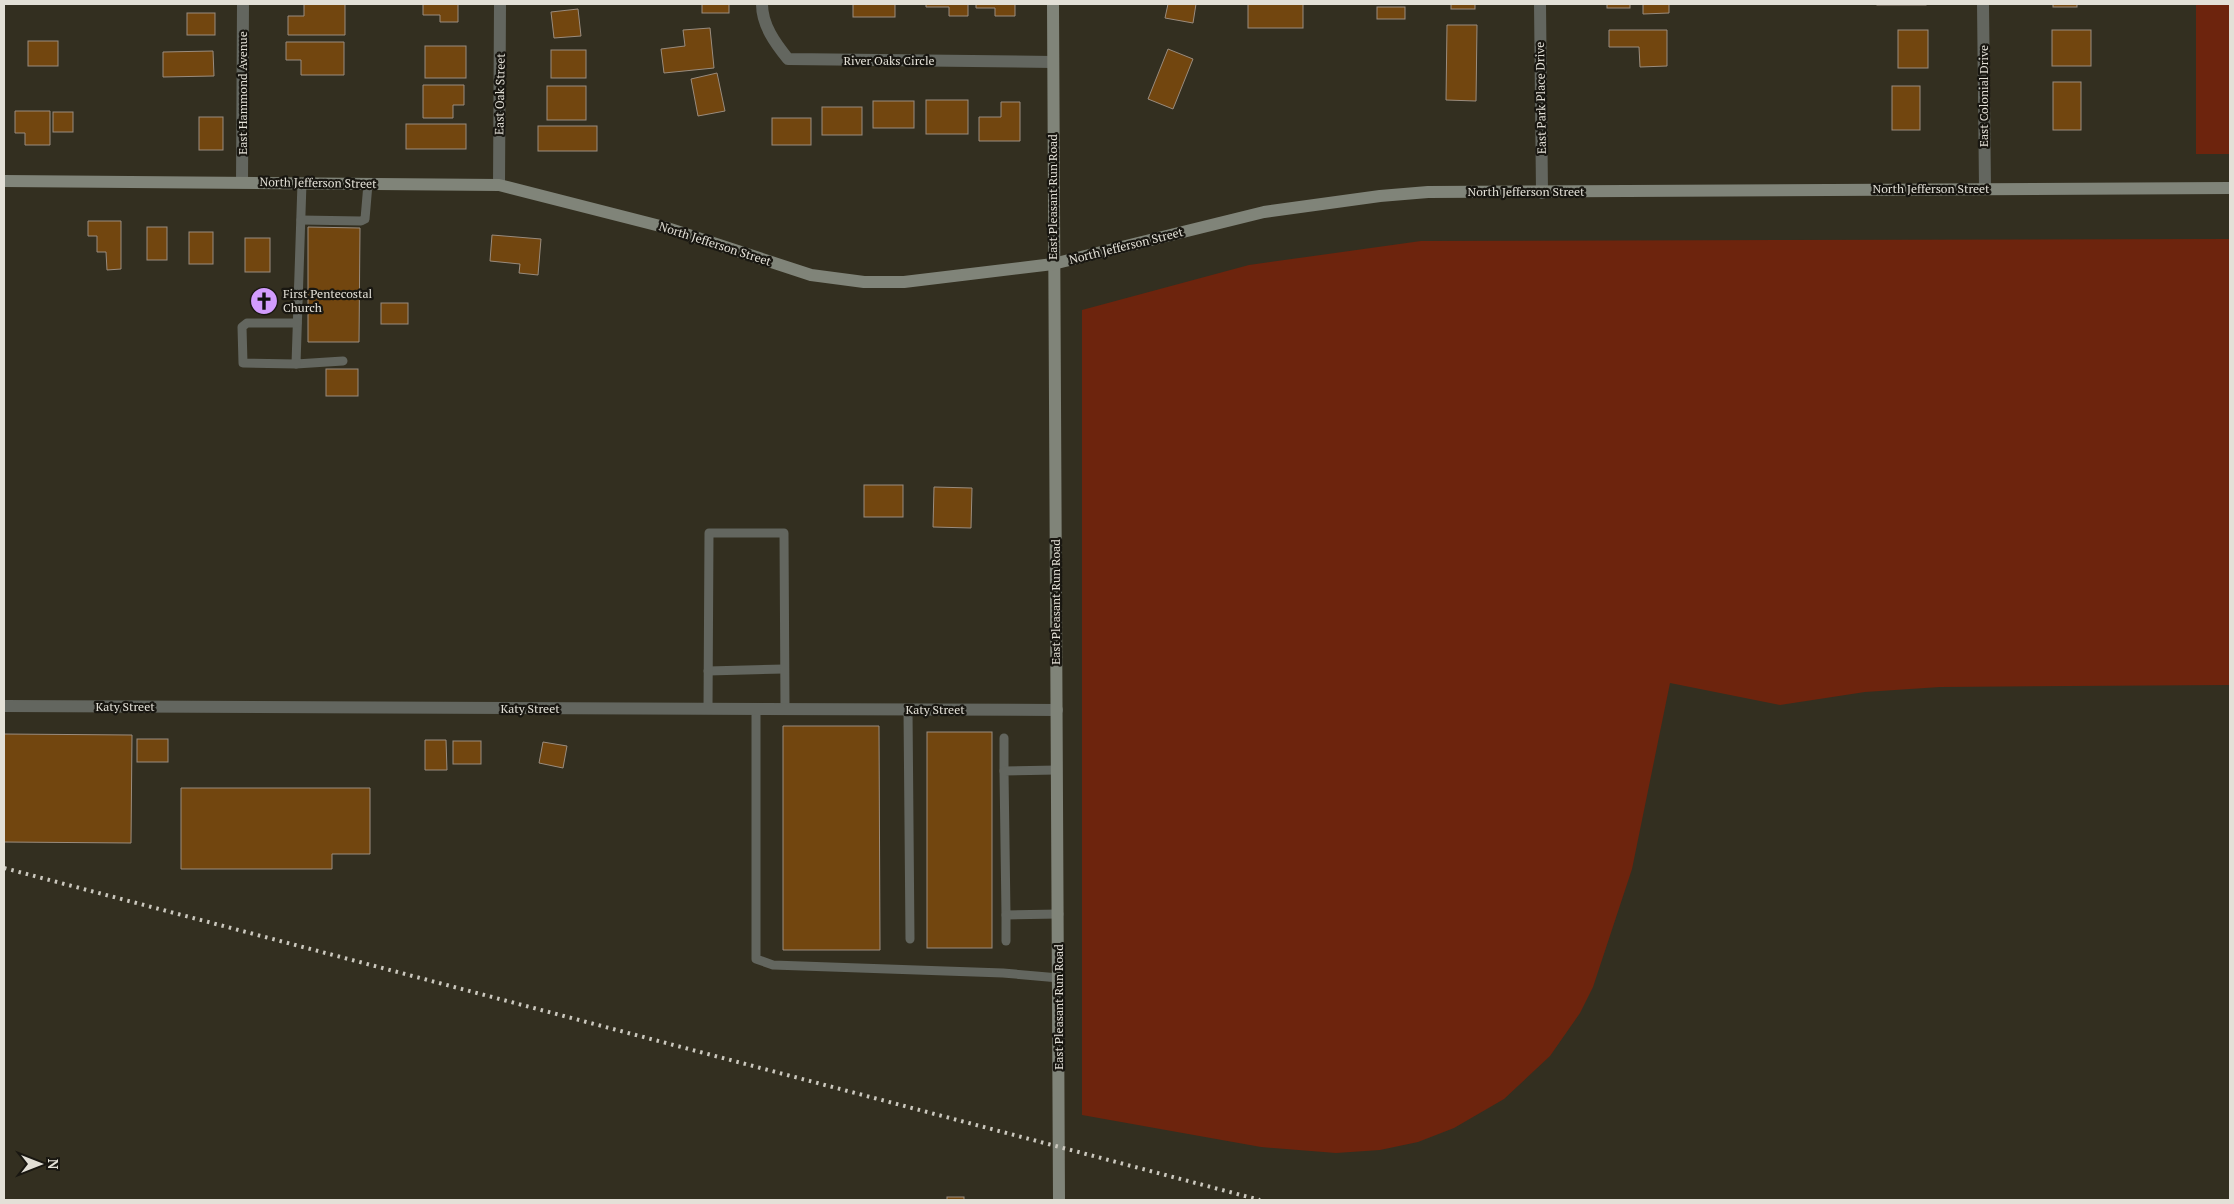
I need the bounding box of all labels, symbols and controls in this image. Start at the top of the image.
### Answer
street label: East Hammond Avenue [235,31,250,155]
street label: East Park Place Drive [1532,42,1549,154]
street label: East Colonial Drive [1976,45,1991,147]
street label: East Oak Street [491,52,508,135]
street label: River Oaks Circle [843,53,935,68]
street label: East Pleasant Run Road [1045,134,1060,260]
street label: North Jefferson Street [259,174,377,191]
street label: North Jefferson Street [1872,181,1990,196]
street label: North Jefferson Street [1467,184,1585,199]
street label: North Jefferson Street [657,218,774,269]
street label: North Jefferson Street [1067,224,1185,267]
church icon: First Pentecostal Church [249,286,279,316]
place label: First Pentecostal Church [283,286,372,315]
street label: East Pleasant Run Road [1048,539,1063,665]
street label: Katy Street [95,699,155,714]
street label: Katy Street [500,701,560,716]
street label: Katy Street [905,702,965,717]
street label: East Pleasant Run Road [1051,944,1066,1070]
north arrow [15,1139,65,1189]
text: N [44,1159,63,1170]

